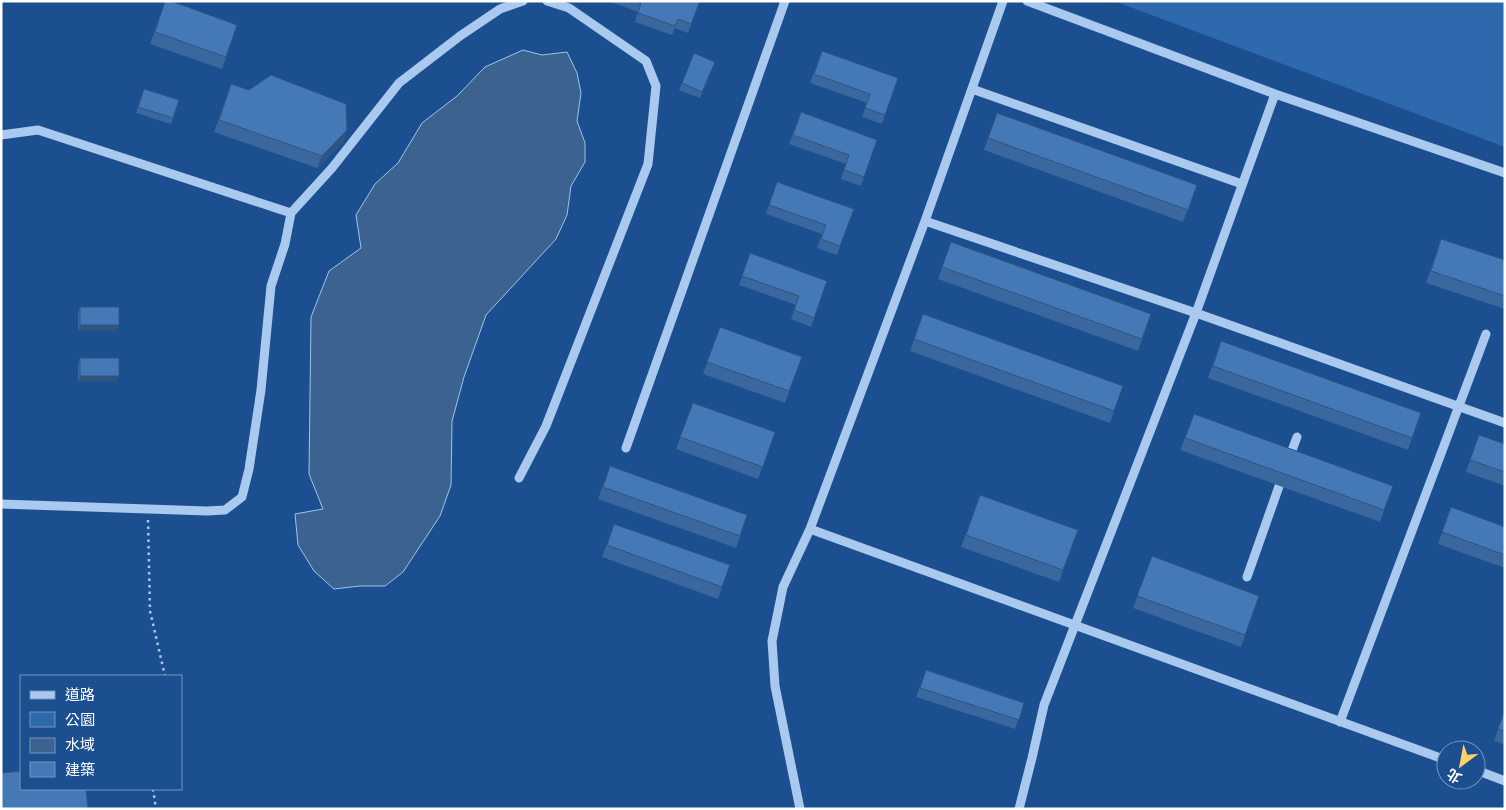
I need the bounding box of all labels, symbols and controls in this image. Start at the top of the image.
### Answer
legend [20,675,182,790]
text: 道路 [65,683,95,706]
text: 公園 [65,708,95,731]
text: 水域 [65,733,95,756]
north arrow [1436,740,1486,790]
text: 建築 [65,758,95,781]
text: 北 [1442,764,1465,789]

